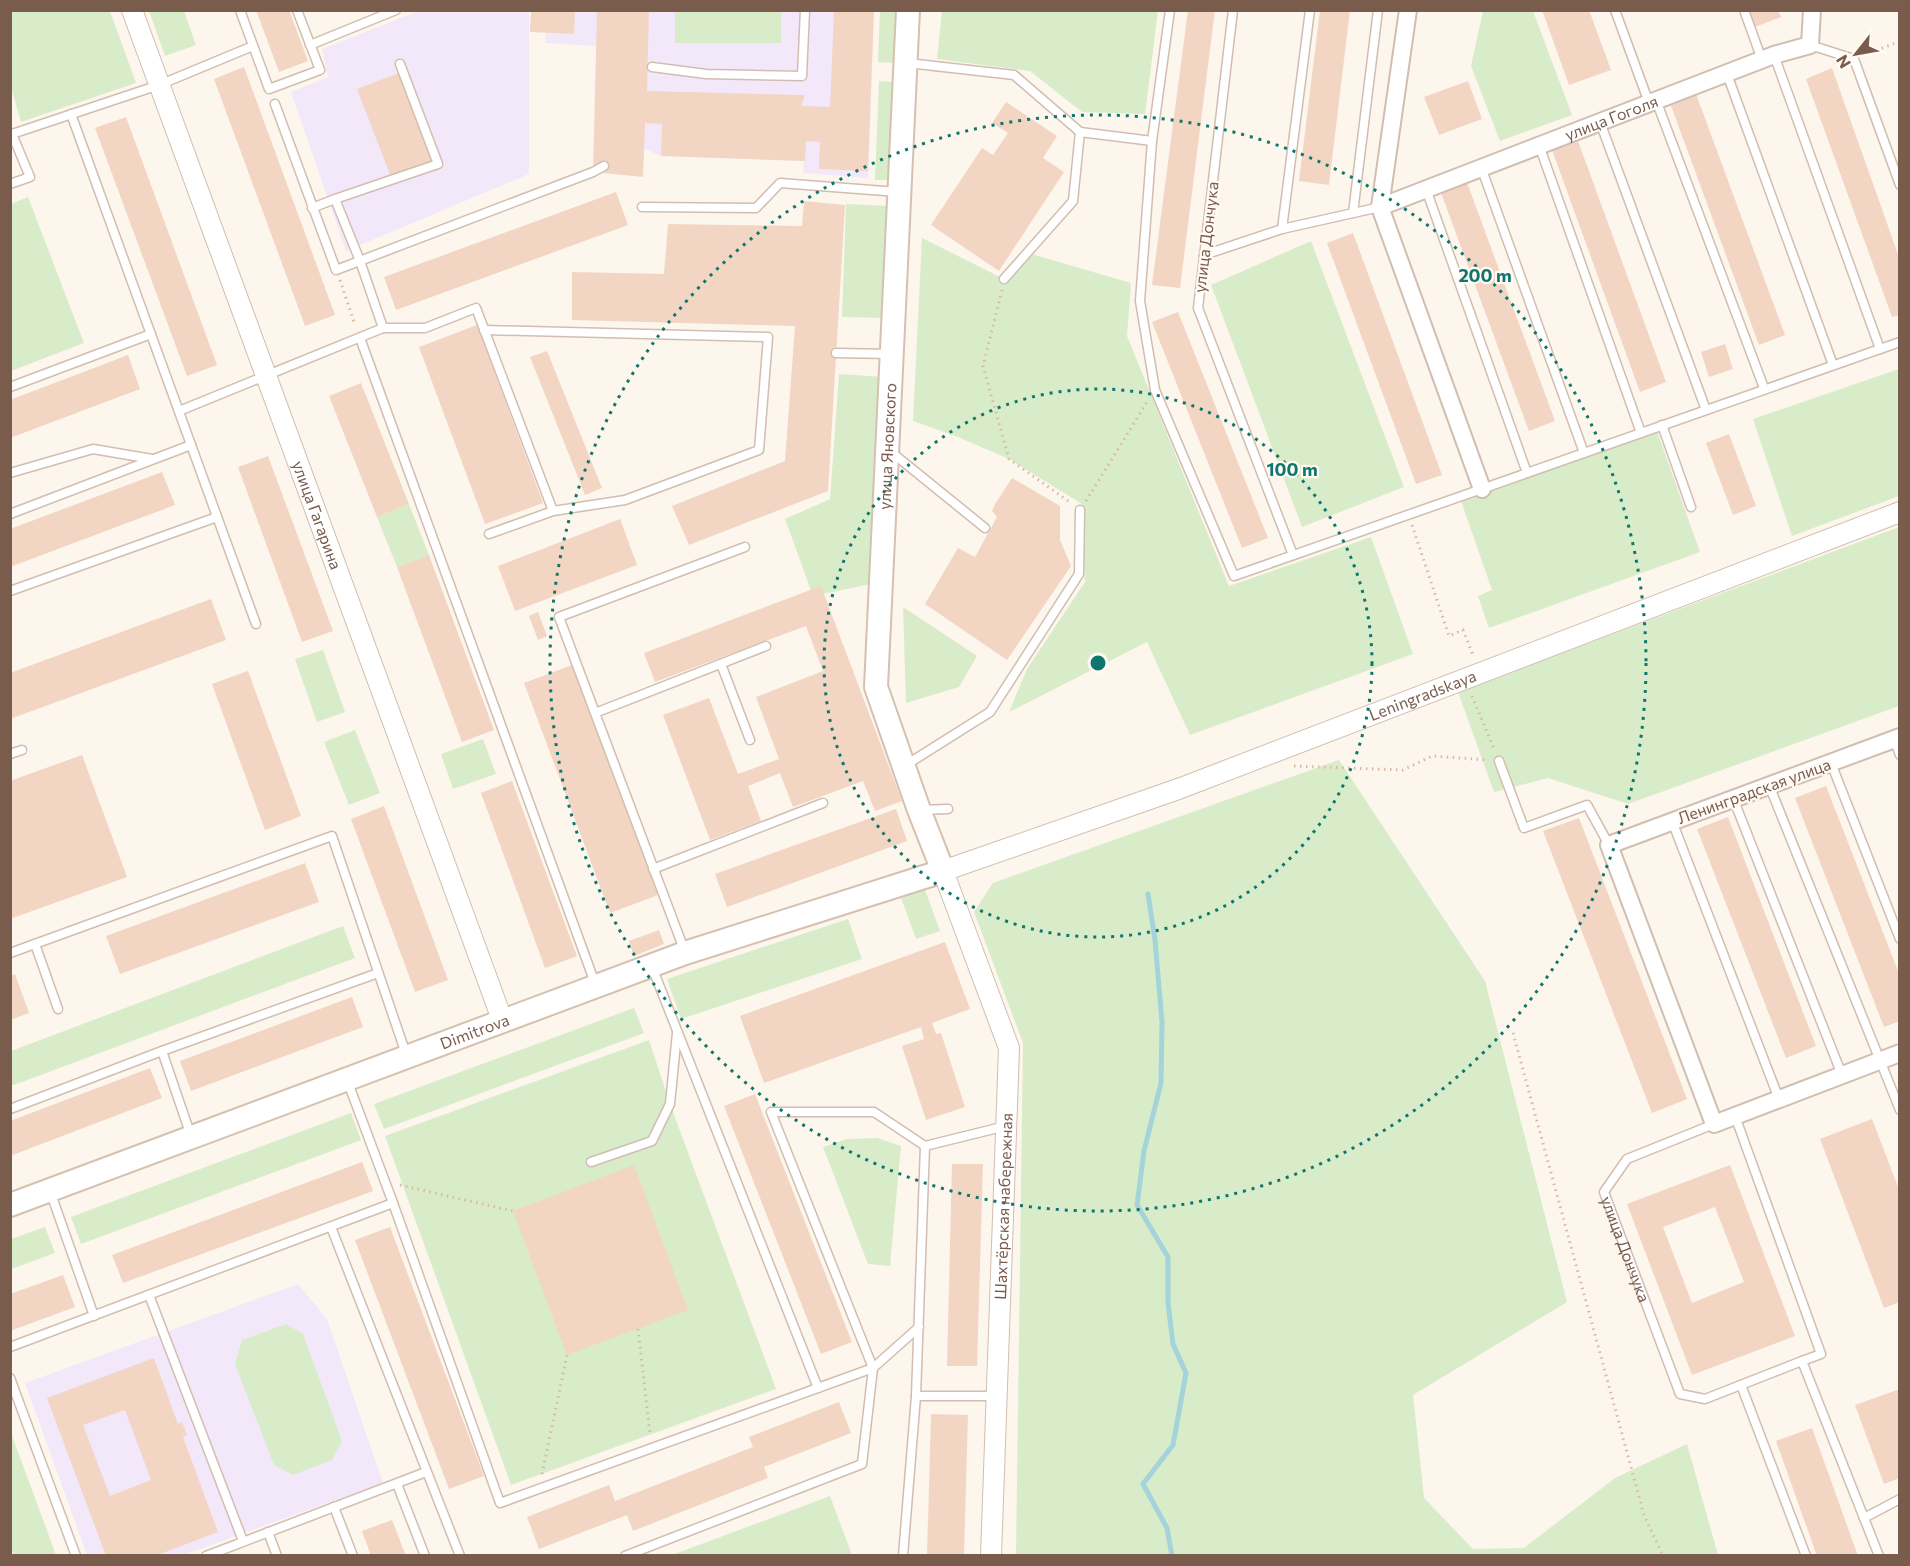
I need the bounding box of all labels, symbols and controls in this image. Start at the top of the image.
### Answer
north arrow [1826,24,1886,84]
text: N [1831,52,1854,72]
street label: улица Гоголя [1562,91,1660,144]
street label: улица Дончука [1189,180,1222,294]
text: 200 m [1458,264,1512,286]
street label: улица Яновского [874,382,899,510]
street label: улица Гагарина [289,458,346,572]
text: 100 m [1266,458,1318,480]
centre of rings [1088,653,1108,673]
street label: Leningradskaya [1366,666,1479,724]
street label: Ленинградская улица [1675,754,1833,827]
street label: Dimitrova [437,1009,512,1053]
street label: Шахтёрская набережная [990,1112,1016,1300]
street label: улица Дончука [1597,1193,1655,1305]

